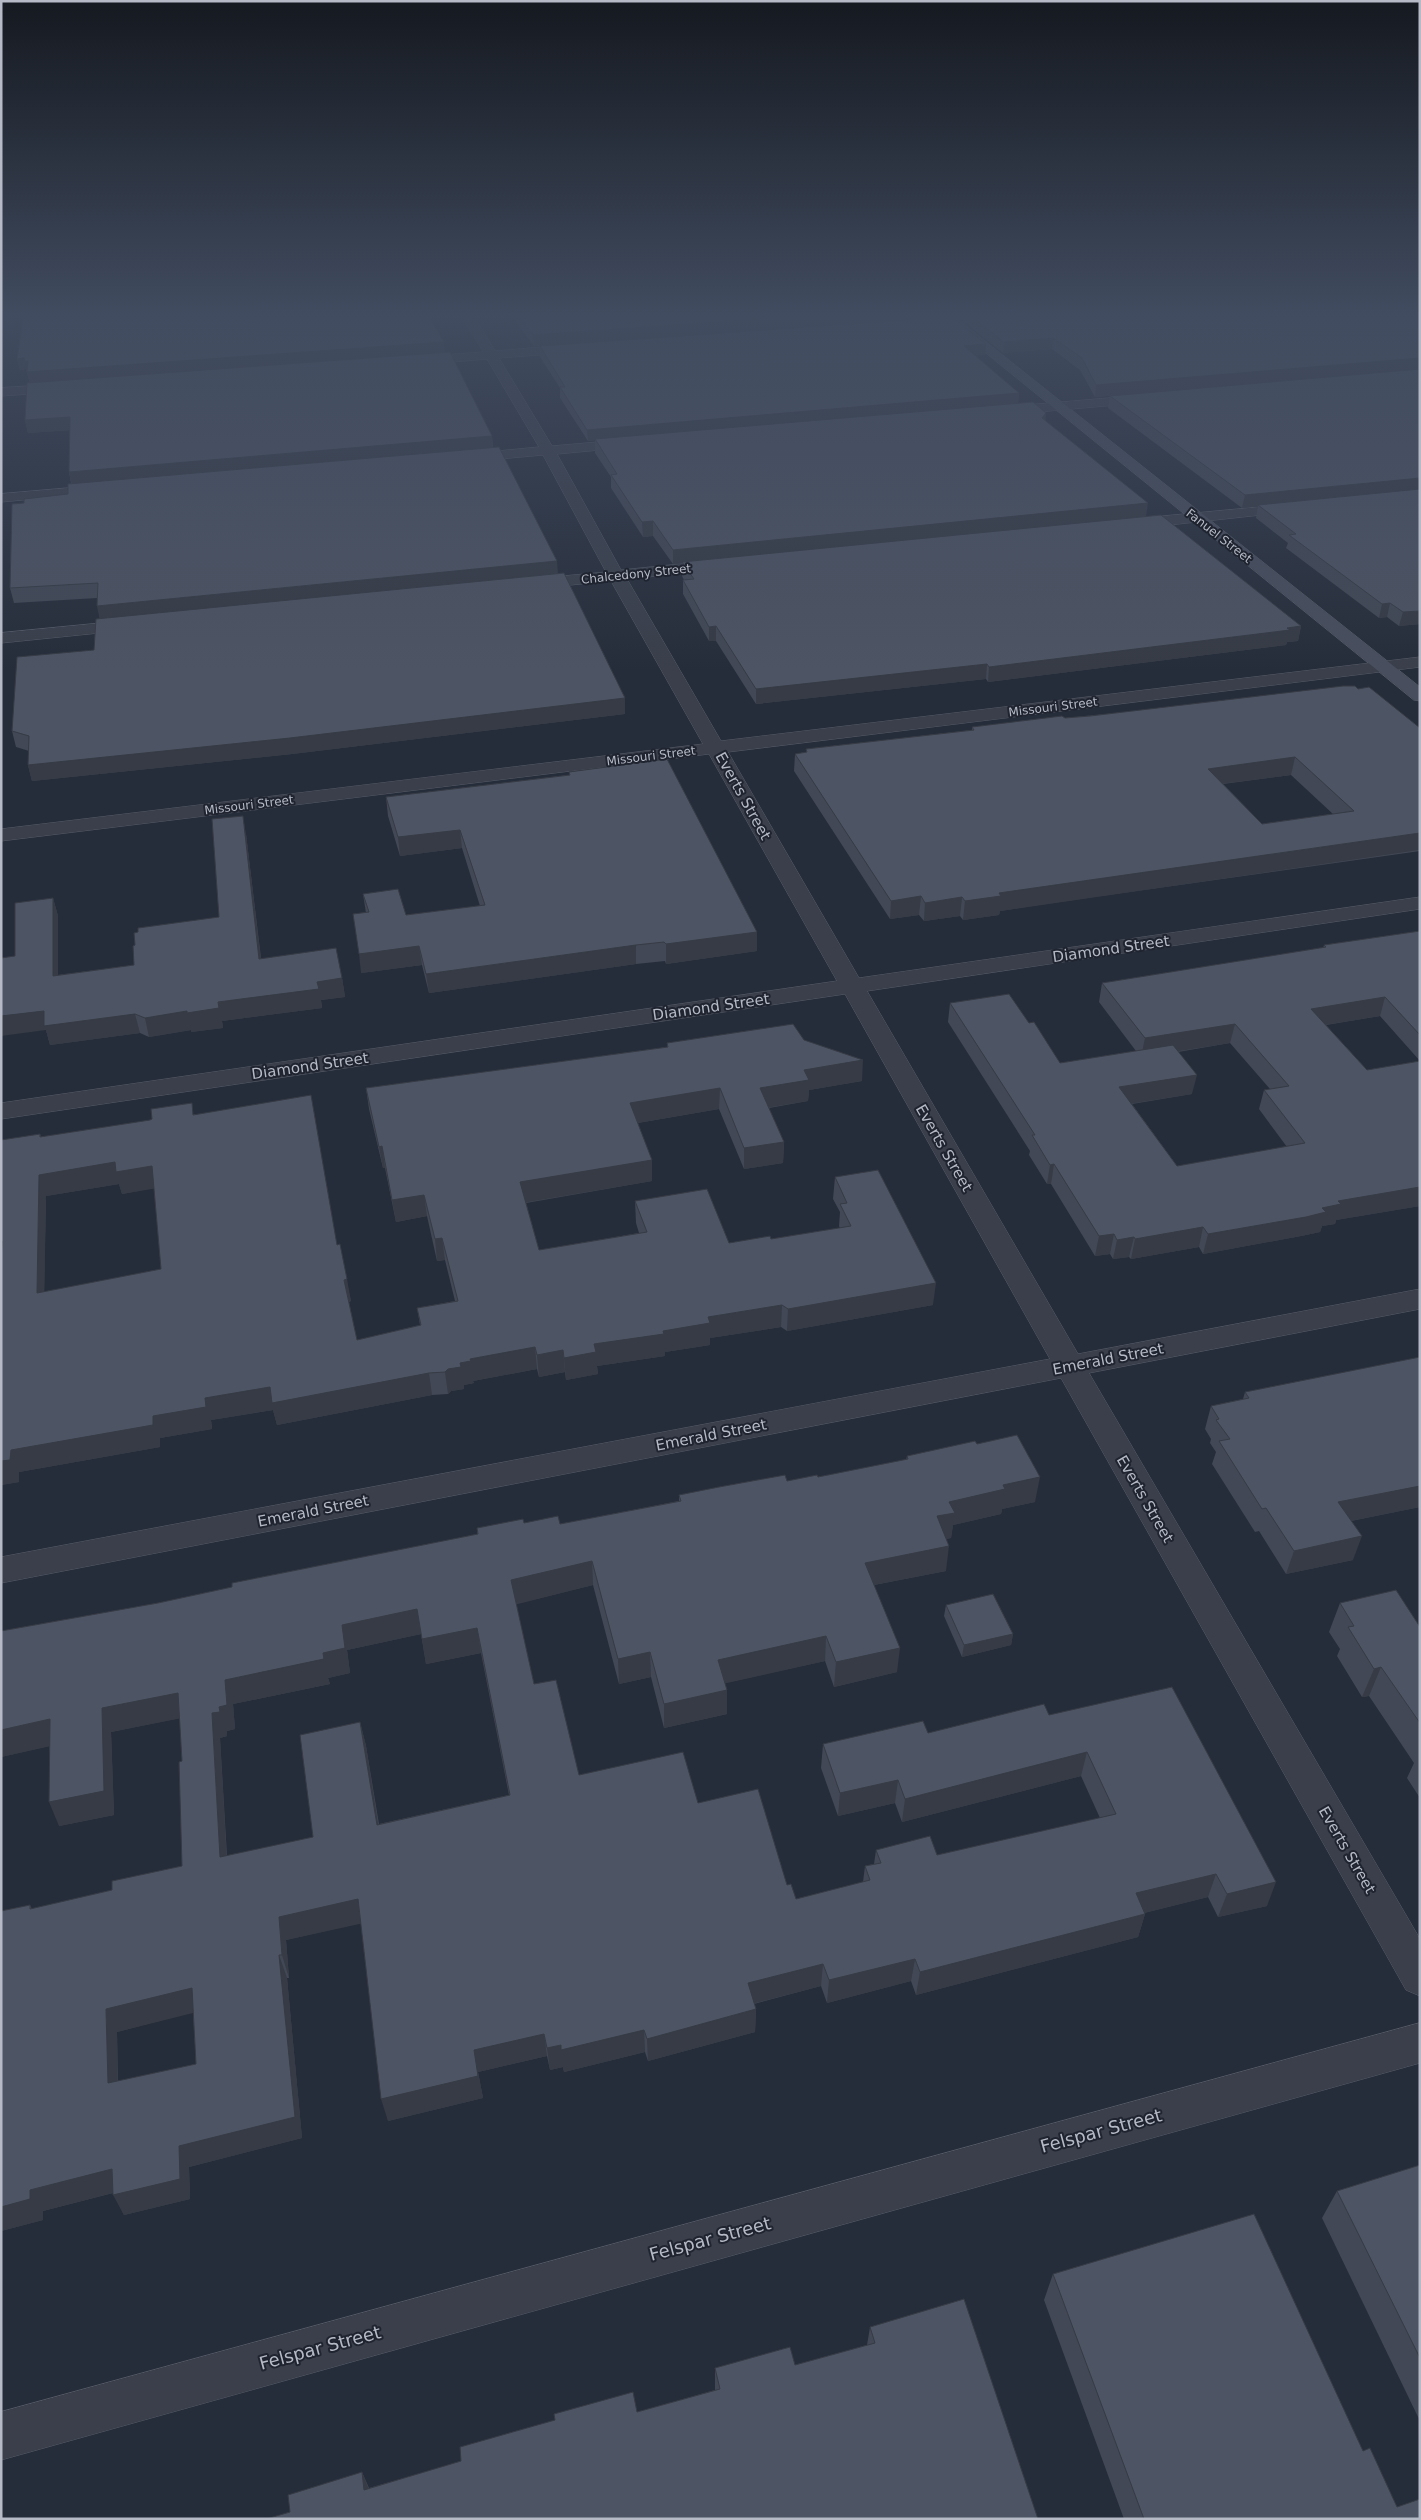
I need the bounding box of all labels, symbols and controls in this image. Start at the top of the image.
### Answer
street label: Fanuel Street [1183,506,1255,566]
street label: Chalcedony Street [580,561,692,587]
street label: Missouri Street [1008,695,1099,719]
street label: Missouri Street [606,744,697,768]
street label: Everts Street [711,749,775,843]
street label: Missouri Street [204,793,295,817]
street label: Diamond Street [1051,932,1171,966]
street label: Diamond Street [651,990,771,1024]
street label: Diamond Street [250,1049,370,1083]
street label: Everts Street [912,1101,976,1195]
street label: Emerald Street [1051,1339,1165,1379]
street label: Emerald Street [654,1415,768,1455]
street label: Everts Street [1113,1452,1177,1546]
street label: Emerald Street [256,1491,370,1531]
street label: Everts Street [1315,1803,1379,1897]
street label: Felspar Street [1038,2104,1164,2157]
street label: Felspar Street [647,2212,773,2265]
street label: Felspar Street [257,2321,383,2374]

